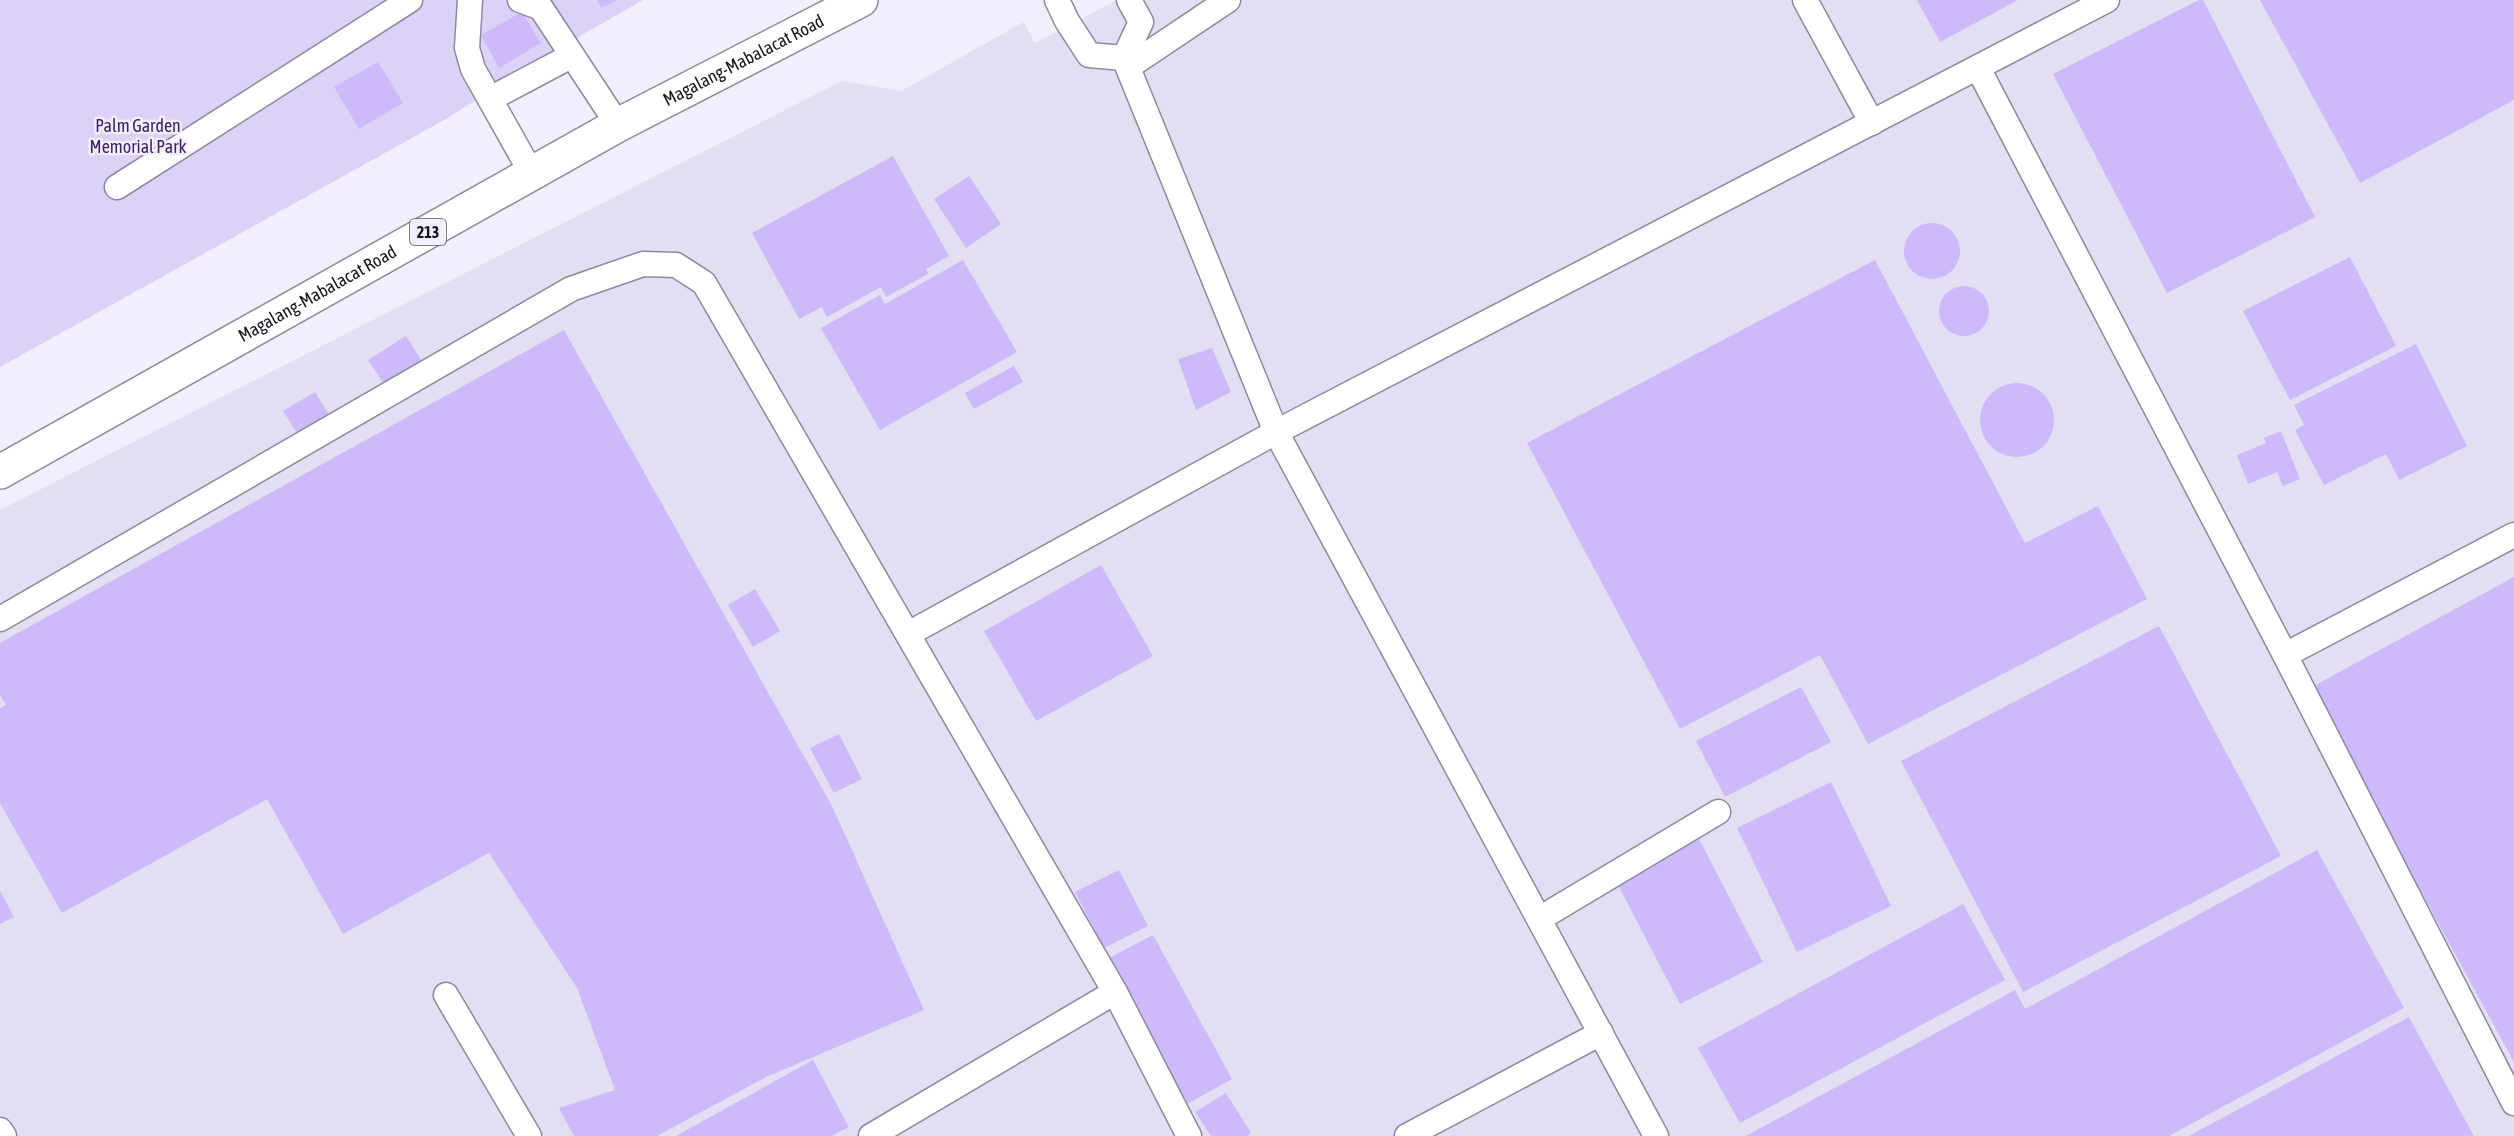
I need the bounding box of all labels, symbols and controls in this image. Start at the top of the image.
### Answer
street label: Magalang-Mabalacat Road [659,10,827,110]
park label: Palm Garden Memorial Park [90,115,186,157]
road number: 213 [410,219,446,245]
street label: Magalang-Mabalacat Road [234,241,400,346]

